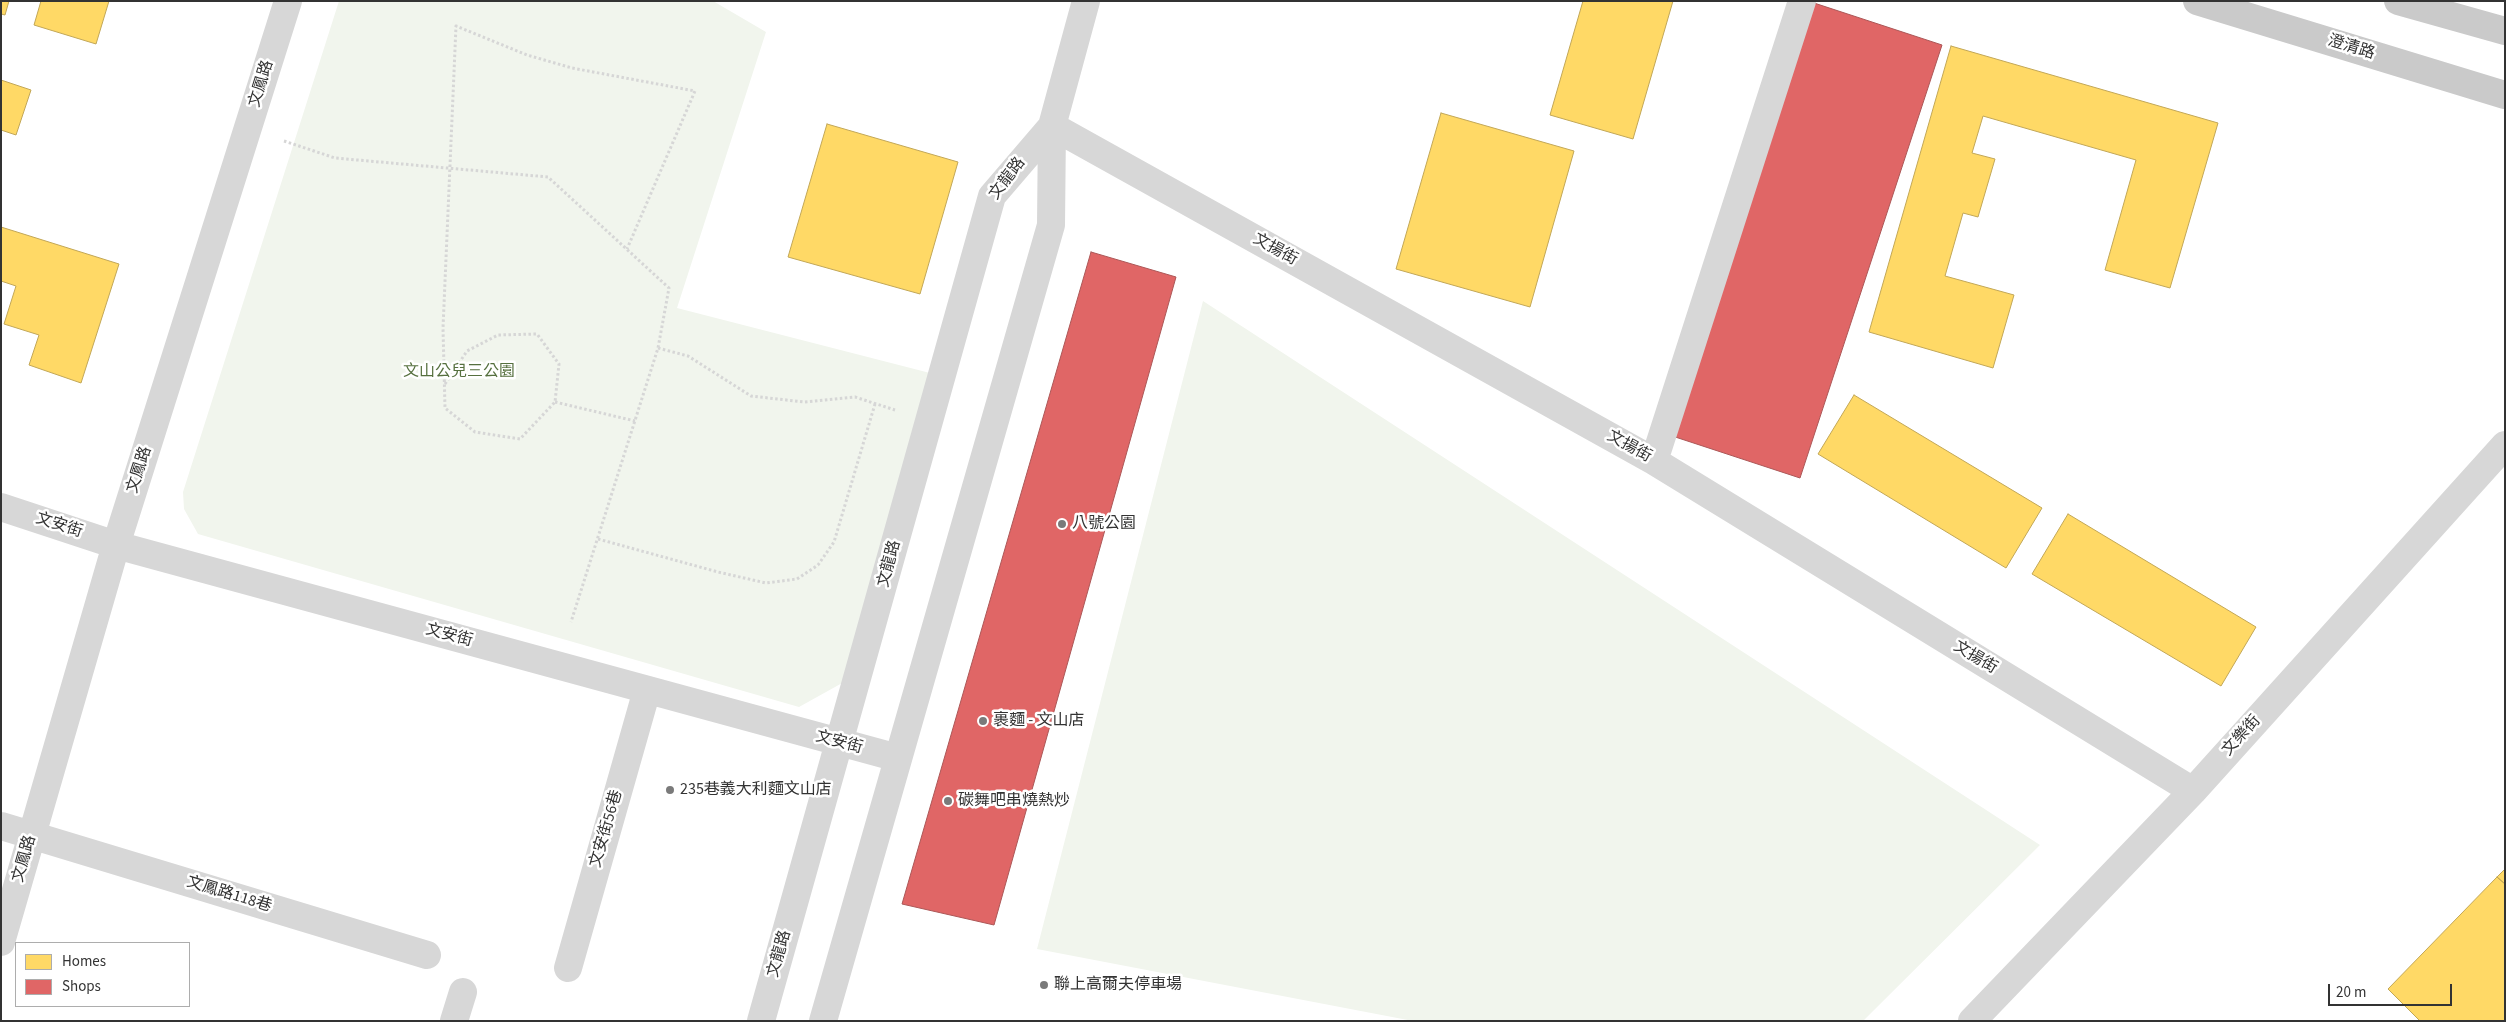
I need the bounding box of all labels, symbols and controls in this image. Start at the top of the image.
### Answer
street label: 澄清路 [2325,32,2377,64]
street label: 文鳳路 [246,58,278,110]
street label: 文龍路 [986,154,1030,204]
street label: 文揚街 [1249,230,1301,270]
park label: 文山公兒三公園 [403,362,515,382]
street label: 文揚街 [1603,427,1655,467]
street label: 文鳳路 [123,444,157,496]
street label: 文安街 [33,509,85,543]
place label: 八號公園 [1072,514,1136,534]
marker: 八號公園 [1056,518,1068,530]
street label: 文龍路 [875,538,905,590]
street label: 文安街 [423,621,475,651]
street label: 文揚街 [1949,637,2001,679]
place label: 裹麵 - 文山店 [993,711,1084,731]
street label: 文樂街 [2219,712,2265,760]
marker: 裹麵 - 文山店 [977,715,989,727]
street label: 文安街 [813,728,865,758]
place label: 235巷義大利麵文山店 [680,780,832,800]
marker: 235巷義大利麵文山店 [664,784,676,796]
street label: 文安街56巷 [587,788,627,870]
place label: 碳舞吧串燒熱炒 [958,791,1070,811]
marker: 碳舞吧串燒熱炒 [942,795,954,807]
street label: 文鳳路 [9,833,41,885]
street label: 文鳳路118巷 [184,873,274,917]
street label: 文龍路 [764,928,796,980]
legend [15,942,190,1007]
text: Homes [62,951,106,972]
scale bar [2331,974,2455,1006]
place label: 聯上高爾夫停車場 [1054,975,1182,995]
text: Shops [62,976,101,997]
marker: 聯上高爾夫停車場 [1038,979,1050,991]
text: 20 m [2336,982,2366,1003]

